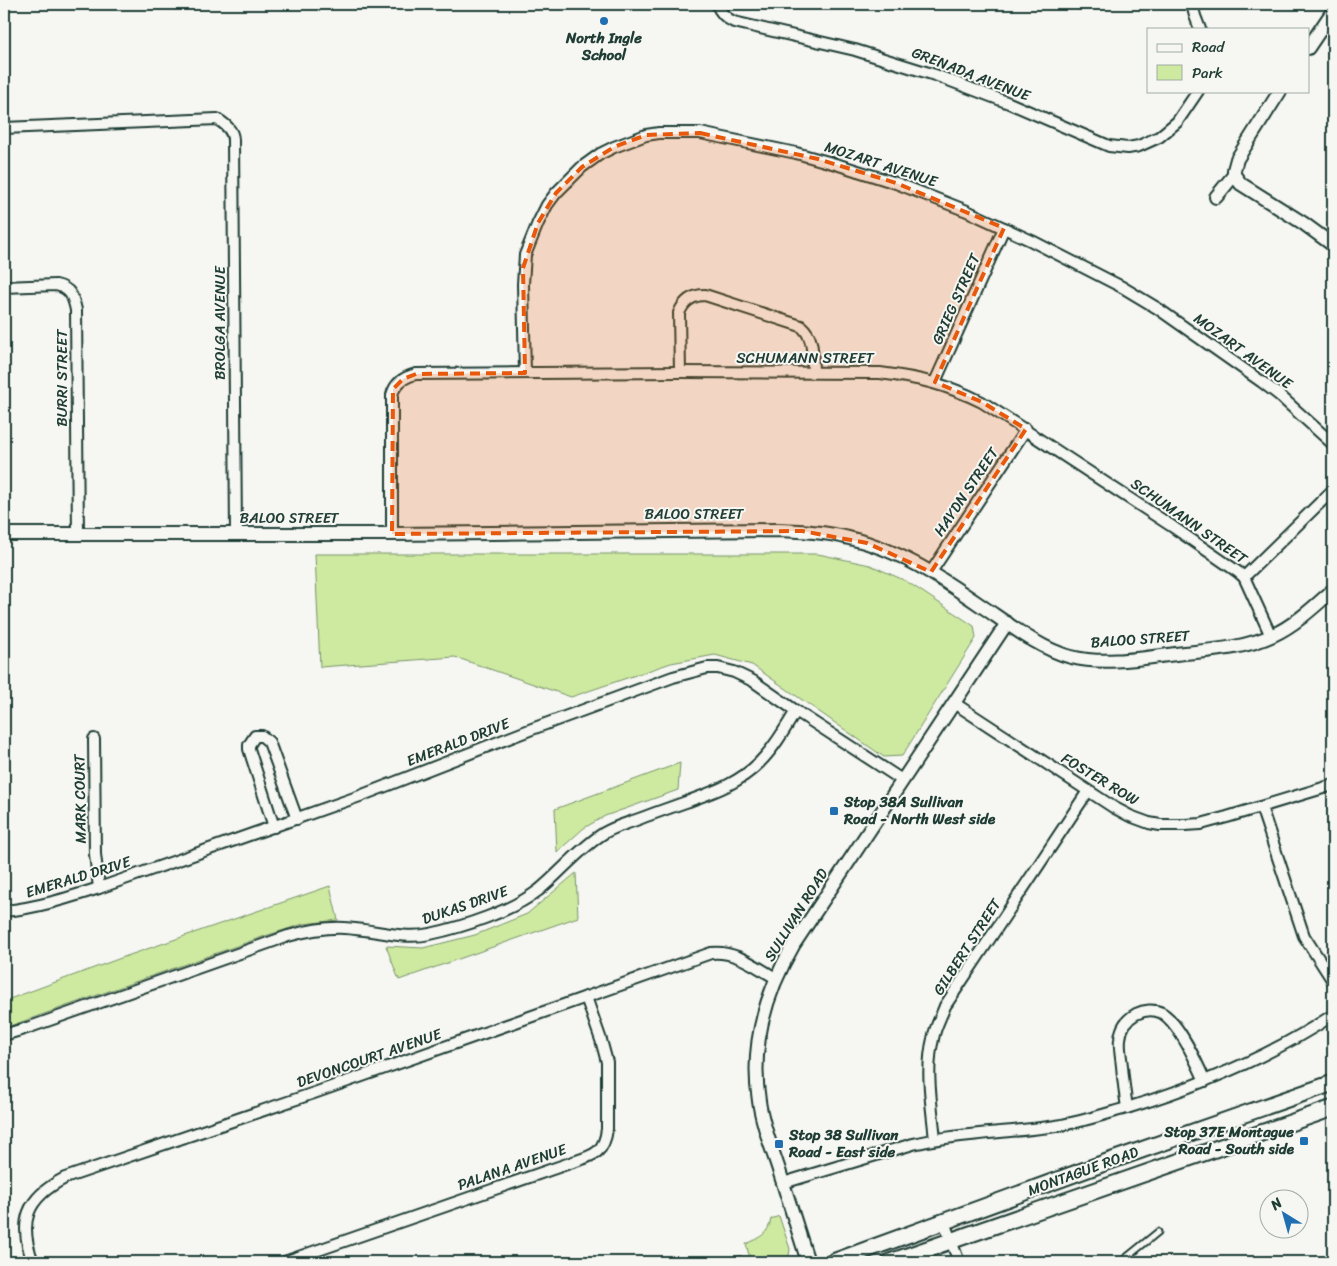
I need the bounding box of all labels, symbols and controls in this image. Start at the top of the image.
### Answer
marker: North Ingle School [598,15,610,27]
place label: North Ingle School [565,25,642,68]
legend [1147,28,1310,92]
text: Road [1192,34,1225,60]
street label: GRENADA AVENUE [908,39,1036,109]
text: Park [1192,60,1223,86]
street label: MOZART AVENUE [821,134,942,195]
street label: GRIEG STREET [924,248,988,349]
street label: BROLGA AVENUE [207,264,233,380]
street label: MOZART AVENUE [1188,306,1299,397]
street label: BURRI STREET [49,328,75,427]
street label: SCHUMANN STREET [736,345,875,371]
street label: HAYDN STREET [927,441,1006,542]
street label: SCHUMANN STREET [1125,471,1254,572]
street label: BALOO STREET [644,501,745,527]
street label: BALOO STREET [239,505,340,531]
street label: BALOO STREET [1090,622,1192,655]
street label: EMERALD DRIVE [403,710,515,774]
street label: FOSTER ROW [1056,745,1144,813]
street label: MARK COURT [66,753,94,844]
place label: Stop 38A Sullivan Road - North West side [843,789,996,832]
marker: Stop 38A Sullivan Road - North West side [828,805,840,817]
street label: EMERALD DRIVE [22,848,135,905]
street label: SULLIVAN ROAD [757,863,835,967]
street label: DUKAS DRIVE [418,878,513,932]
street label: GILBERT STREET [926,892,1009,1000]
street label: DEVONCOURT AVENUE [293,1020,447,1095]
place label: Stop 37E Montague Road - South side [1163,1119,1295,1162]
place label: Stop 38 Sullivan Road - East side [788,1122,899,1165]
marker: Stop 37E Montague Road - South side [1298,1135,1310,1147]
street label: PALANA AVENUE [454,1136,572,1198]
marker: Stop 38 Sullivan Road - East side [773,1138,785,1150]
street label: MONTAGUE ROAD [1024,1139,1142,1203]
north arrow [1260,1188,1310,1238]
text: N [1264,1191,1288,1218]

